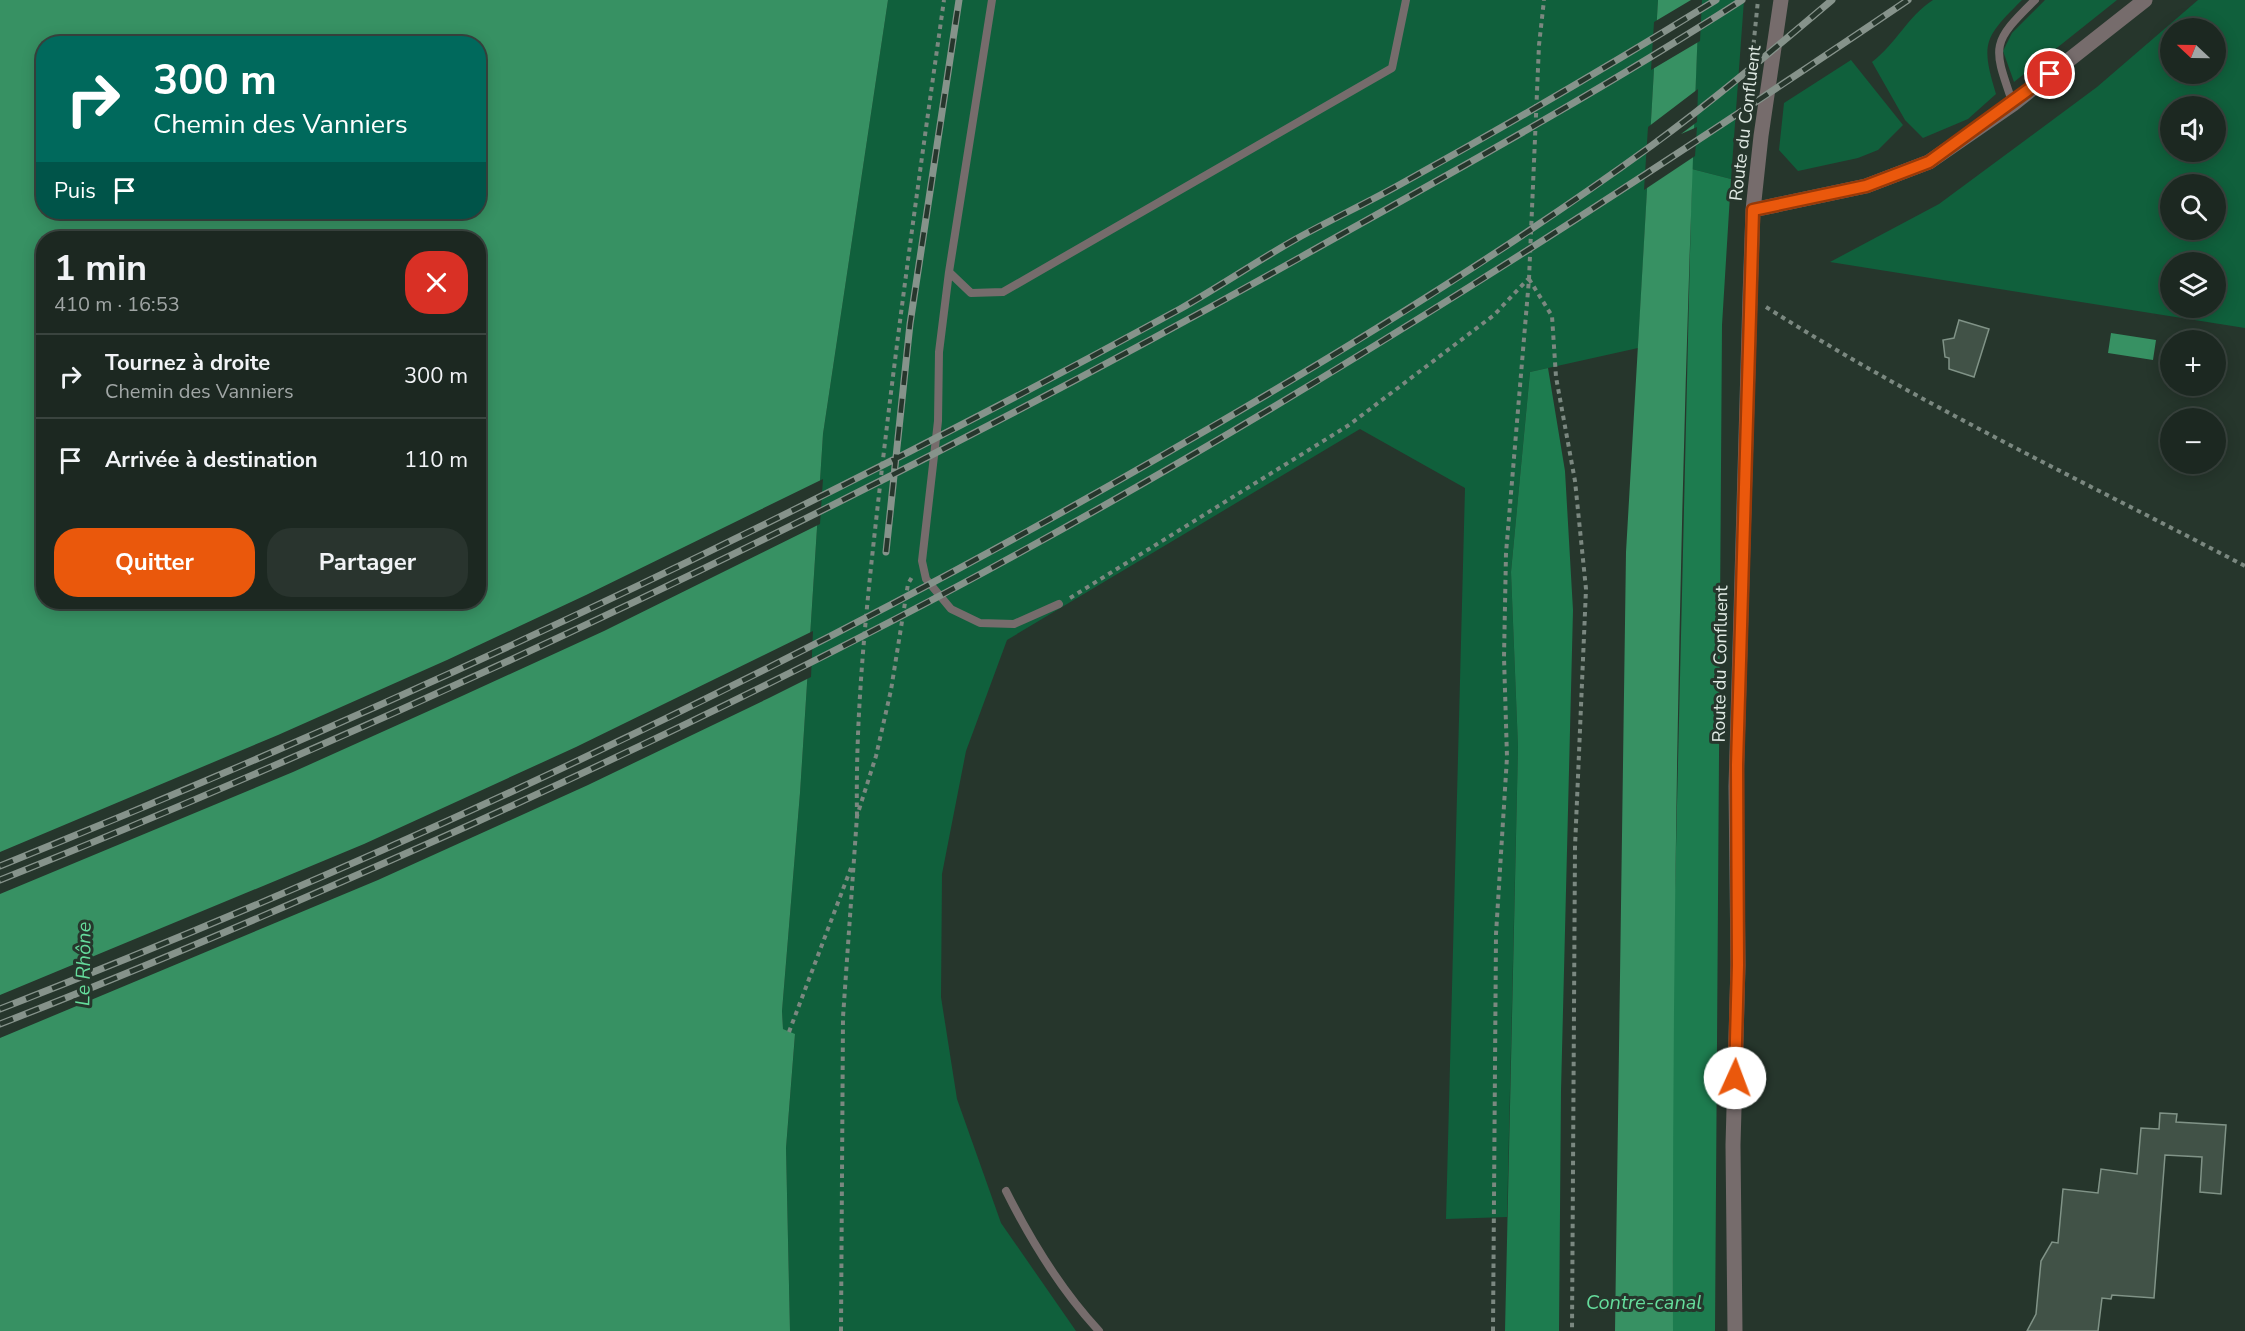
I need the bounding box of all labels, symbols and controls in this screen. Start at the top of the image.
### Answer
north arrow [2160,18,2226,84]
map controls [2160,18,2226,474]
street label: Route du Confluent [1724,43,1767,202]
pin [2024,48,2075,99]
text: 300 m [153,52,277,109]
icon: arrive [2033,57,2066,90]
icon: right [54,60,132,138]
button: sound [2160,96,2226,162]
text: Chemin des Vanniers [153,106,408,143]
icon: arrive [108,174,141,207]
button: search [2160,174,2226,240]
text: Puis [54,176,96,206]
text: 1 min [54,244,147,293]
button: close [405,251,468,314]
button: layers [2160,252,2226,318]
text: 410 m · 16:53 [54,291,180,318]
button: + [2160,330,2226,396]
text: Tournez à droite [105,348,270,378]
icon: right [54,360,87,393]
text: 300 m [404,361,468,391]
text: Chemin des Vanniers [105,378,294,405]
button: − [2160,408,2226,474]
icon: arrive [54,444,87,477]
text: Arrivée à destination [105,445,318,475]
text: 110 m [404,445,468,475]
button: Quitter [54,528,255,597]
button: Partager [267,528,468,597]
street label: Route du Confluent [1707,585,1733,743]
water label: Le Rhône [69,921,98,1006]
position arrow [1703,1046,1767,1110]
water label: Contre-canal [1586,1289,1702,1316]

